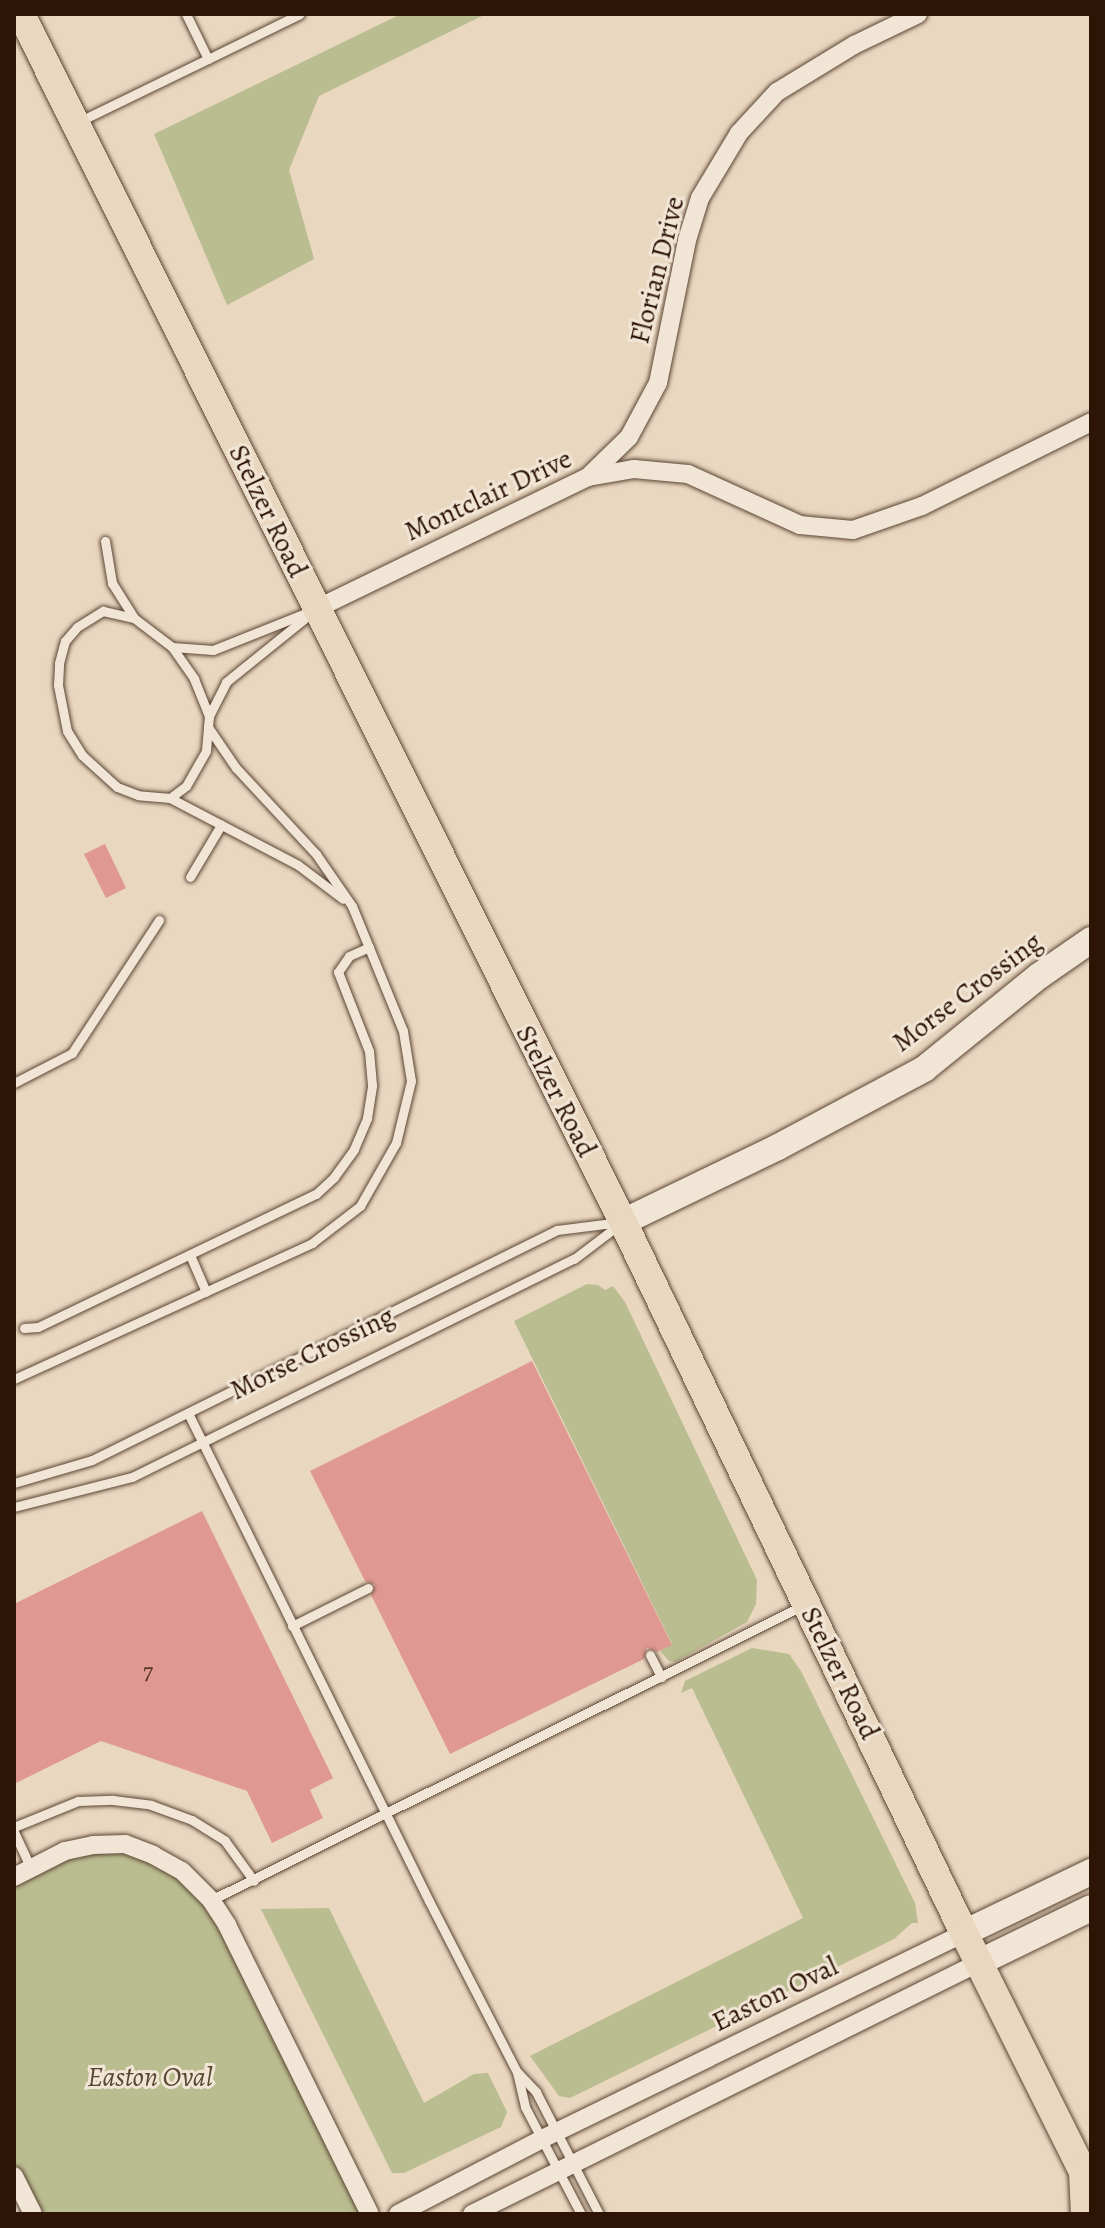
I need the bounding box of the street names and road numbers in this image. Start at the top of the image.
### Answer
street label: Florian Drive [622,193,692,347]
street label: Stelzer Road [221,439,315,583]
street label: Montclair Drive [399,442,577,548]
street label: Morse Crossing [886,925,1048,1059]
street label: Stelzer Road [508,1019,604,1163]
street label: Morse Crossing [225,1299,399,1407]
street label: Stelzer Road [793,1601,887,1745]
street label: Easton Oval [707,1949,843,2039]

